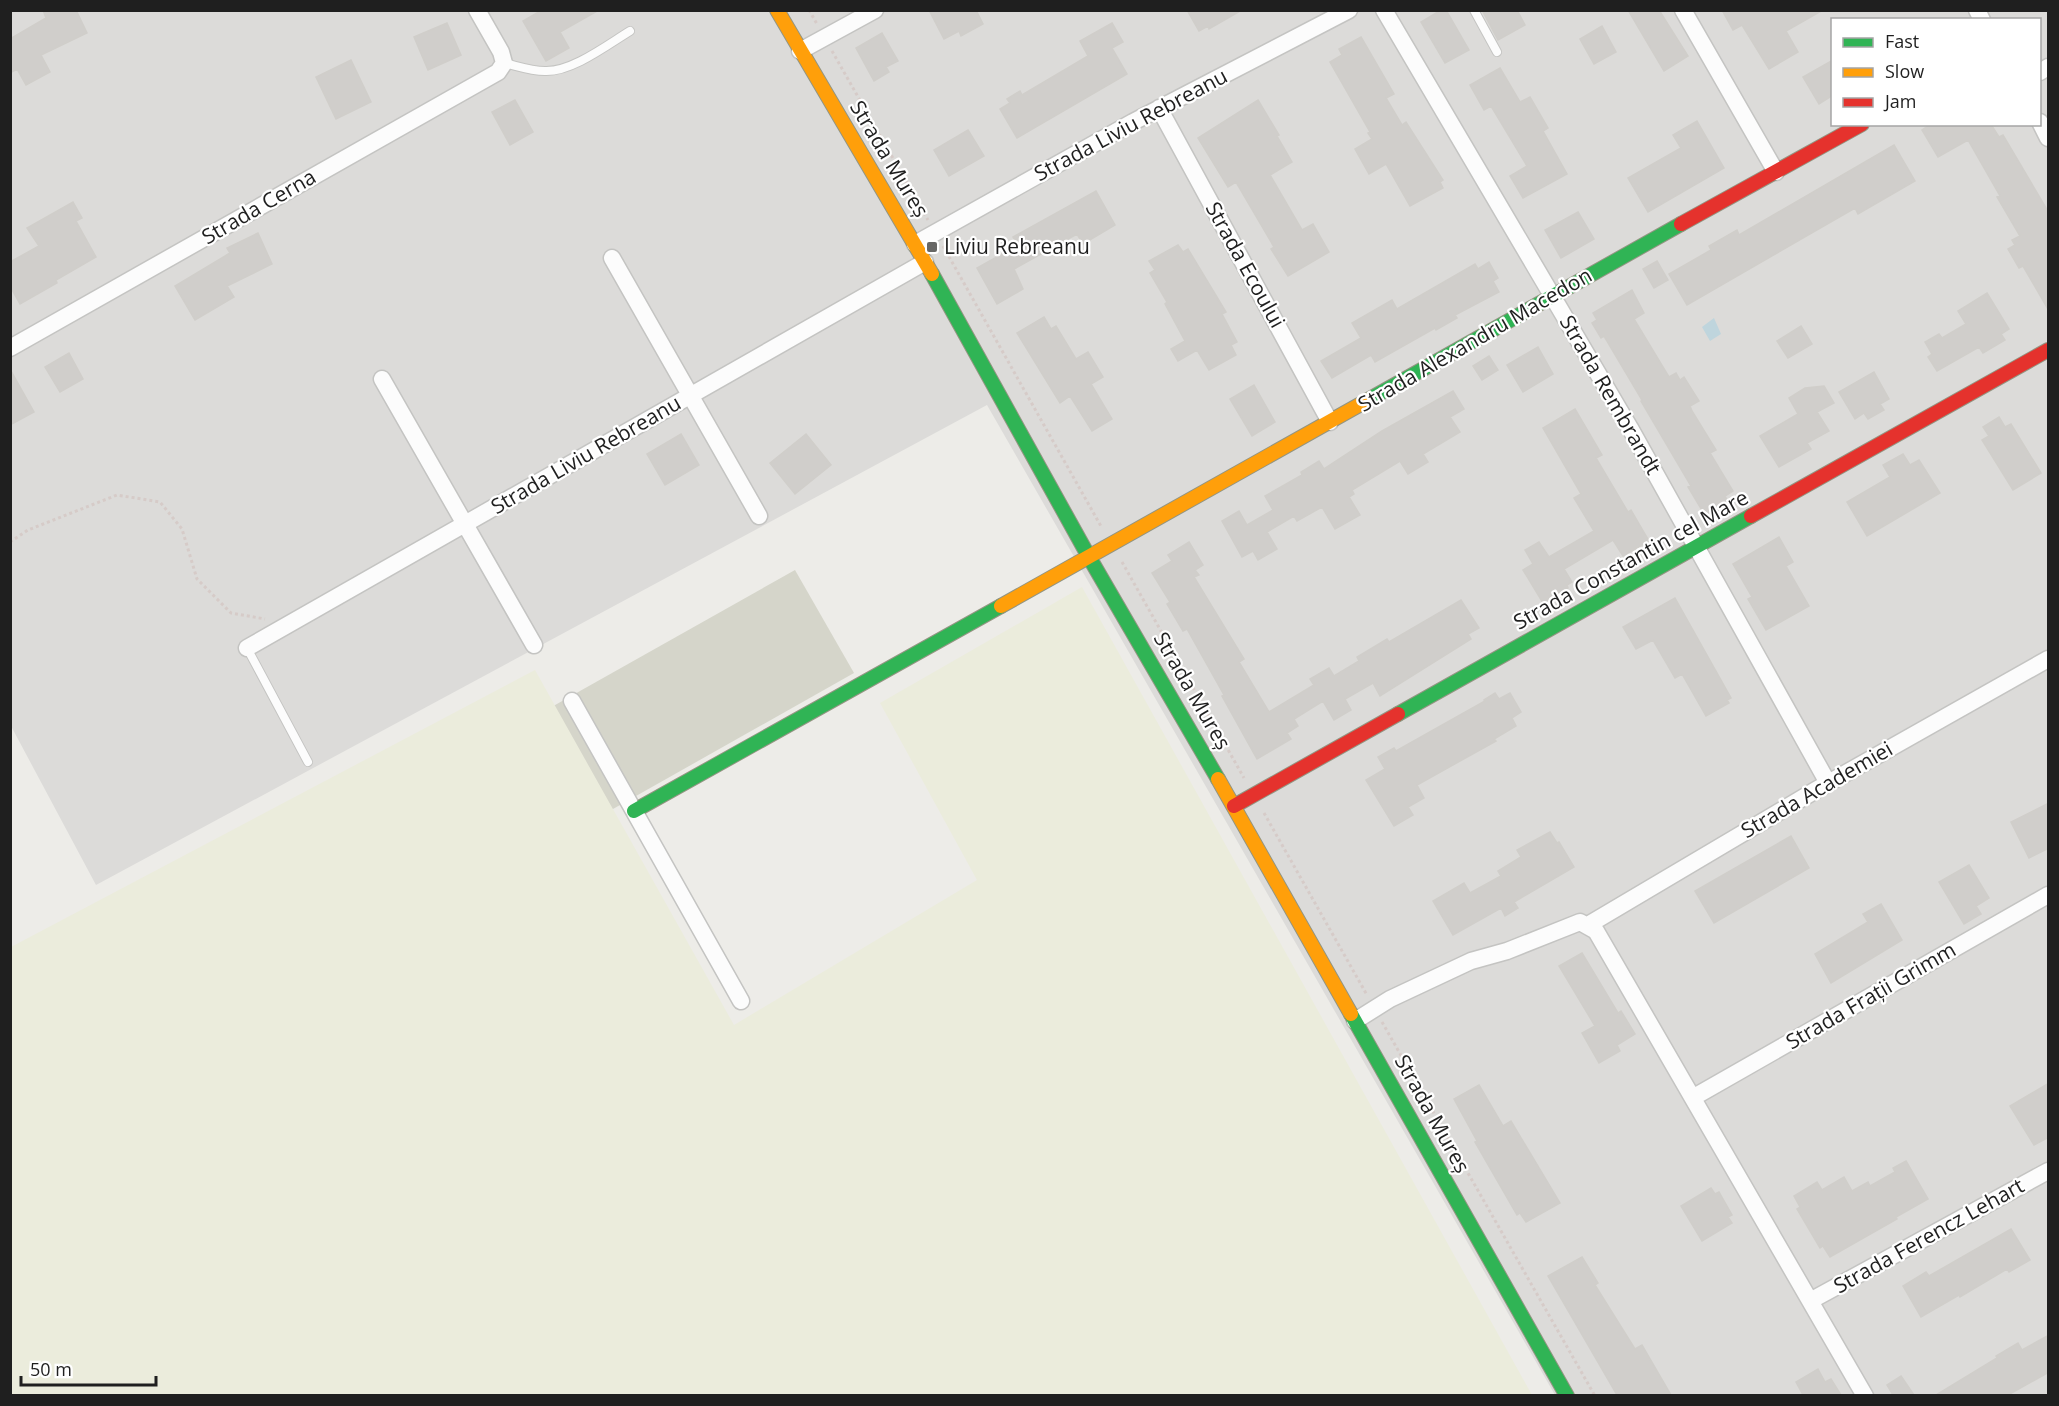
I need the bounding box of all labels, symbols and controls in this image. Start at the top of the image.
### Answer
legend [1831,18,2041,126]
text: Fast [1885,29,1919,53]
text: Slow [1885,59,1924,83]
street label: Strada Liviu Rebreanu [1029,61,1232,187]
text: Jam [1883,89,1917,113]
street label: Strada Mureș [844,95,936,222]
street label: Strada Cerna [196,162,321,250]
street label: Strada Ecoului [1200,197,1292,333]
place label: Liviu Rebreanu [944,232,1090,260]
marker: Liviu Rebreanu [925,240,939,254]
street label: Strada Alexandru Macedon [1352,261,1597,418]
street label: Strada Rembrandt [1554,310,1668,479]
street label: Strada Liviu Rebreanu [485,388,686,520]
street label: Strada Constantin cel Mare [1508,483,1753,636]
street label: Strada Mureș [1148,627,1238,754]
street label: Strada Academiei [1736,734,1897,844]
street label: Strada Frații Grimm [1780,935,1961,1055]
street label: Strada Mureș [1389,1049,1477,1178]
street label: Strada Ferencz Lehart [1828,1171,2029,1299]
scale bar [21,1349,156,1387]
text: 50 m [30,1357,72,1381]

